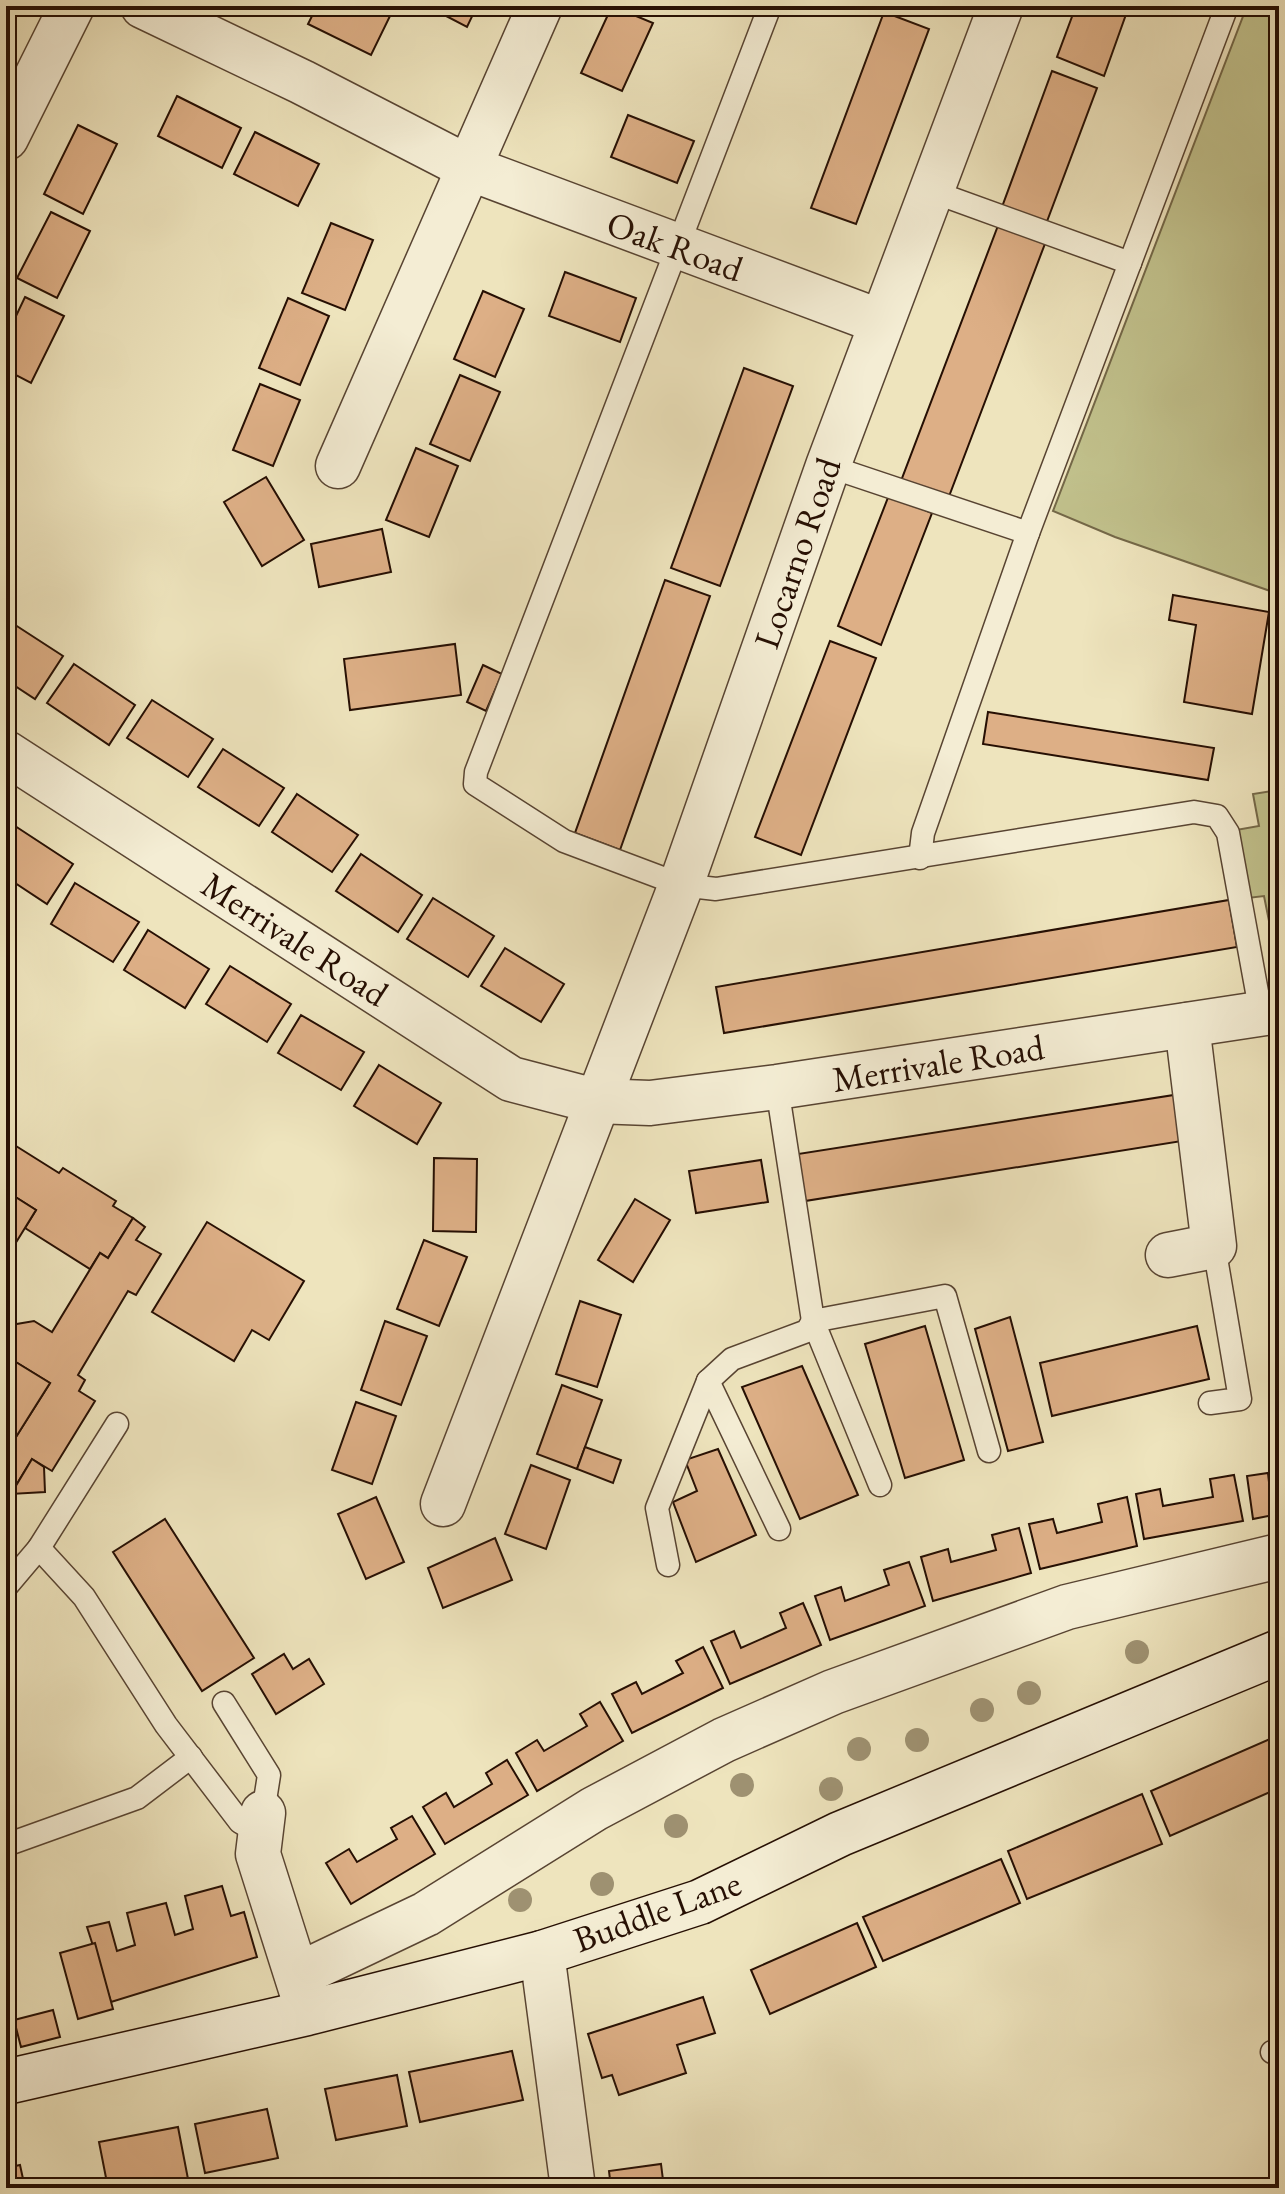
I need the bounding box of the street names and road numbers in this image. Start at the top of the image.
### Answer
street label: Oak Road [601,200,750,293]
street label: Locarno Road [742,451,852,655]
street label: Merrivale Road [193,861,398,1017]
street label: Merrivale Road [829,1023,1048,1103]
street label: Buddle Lane [567,1859,747,1963]

